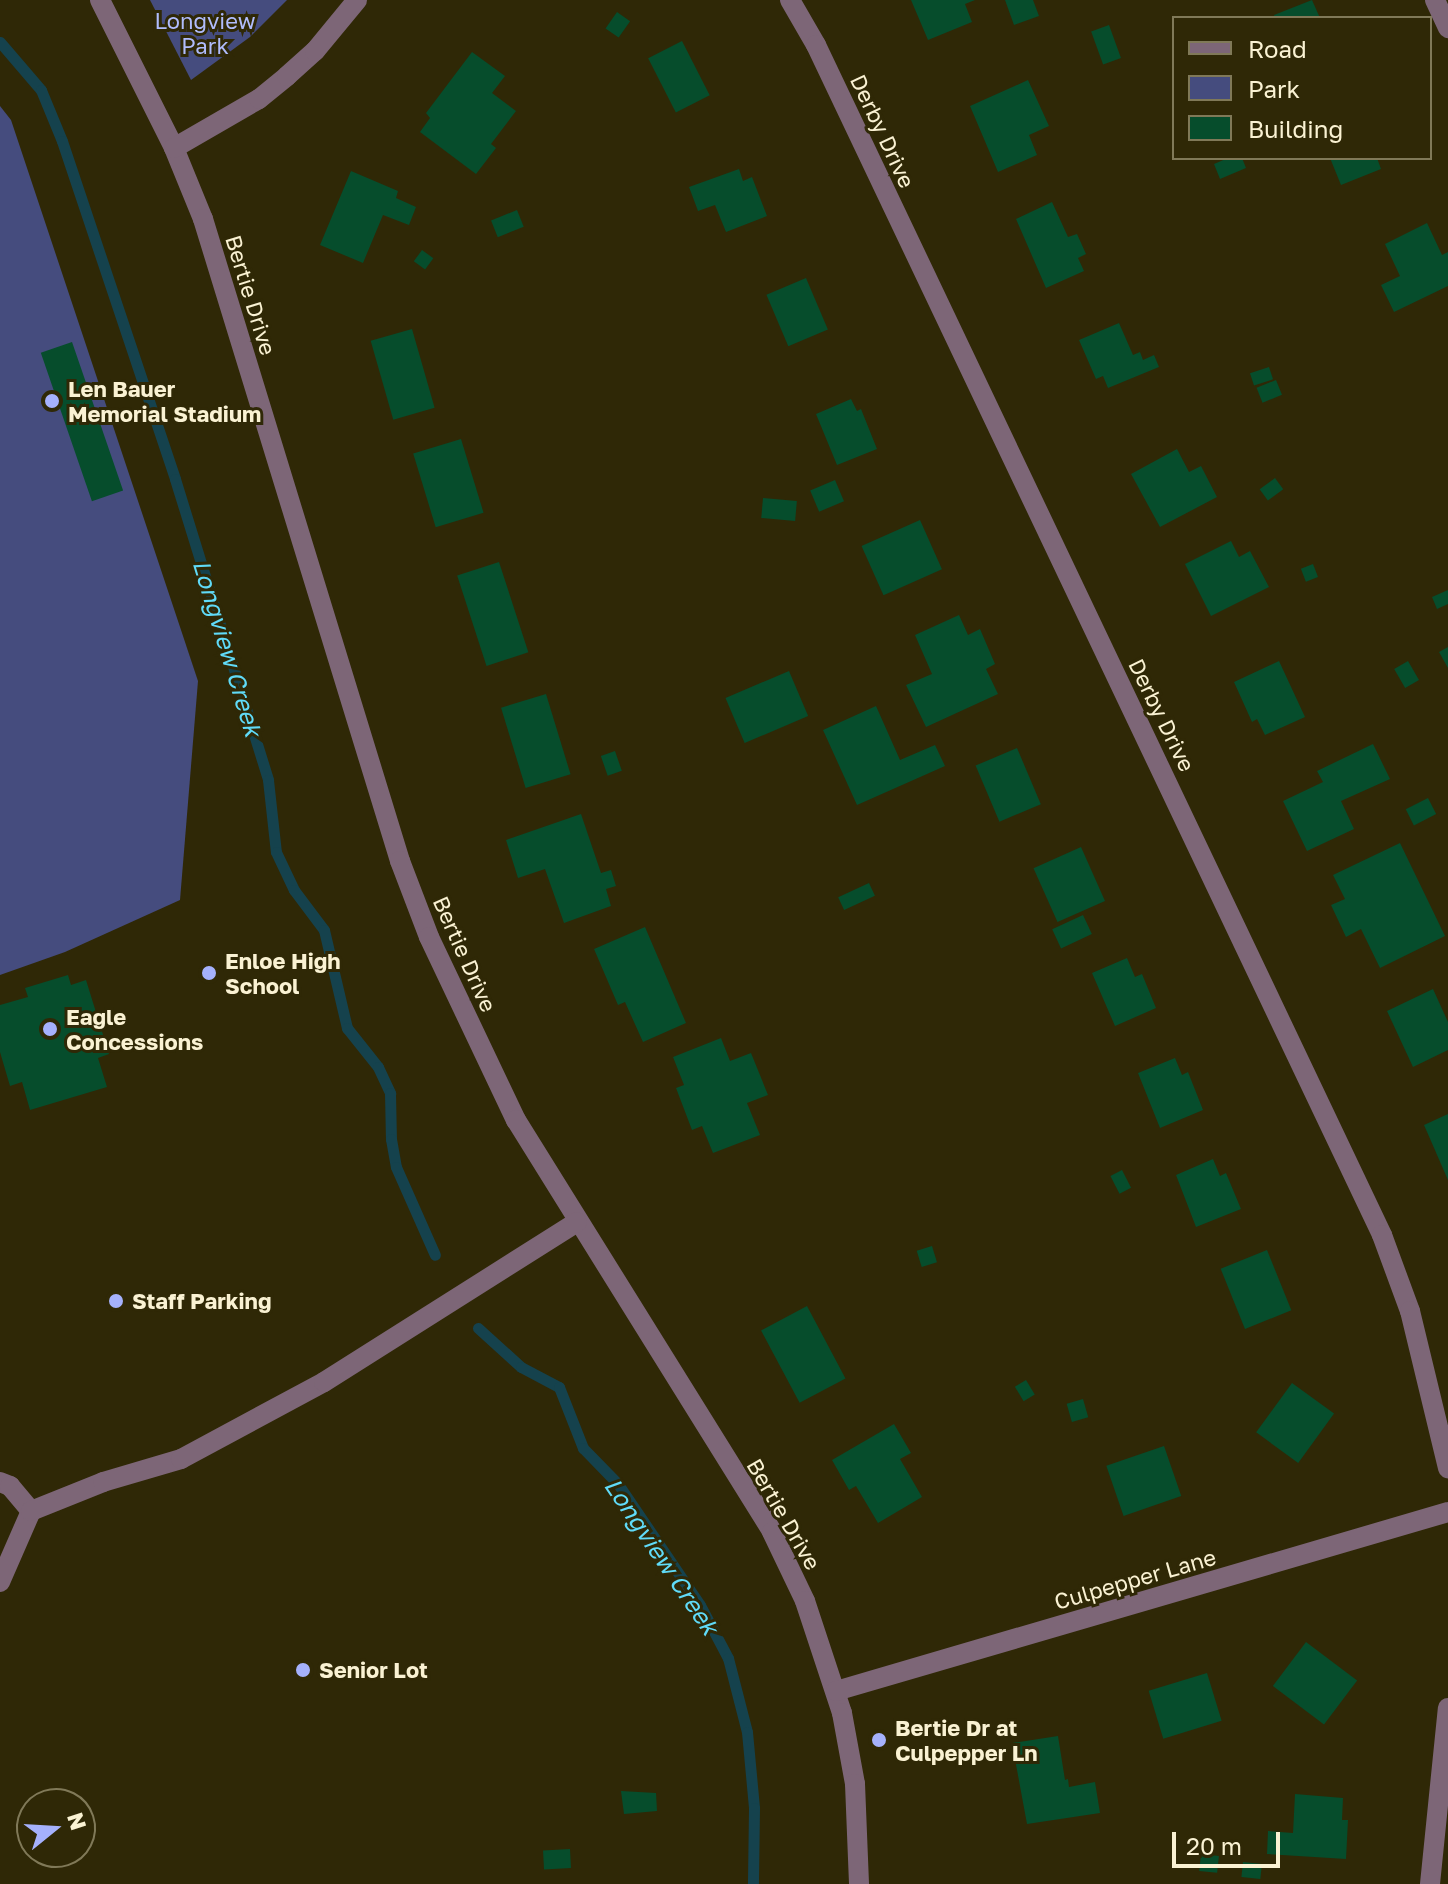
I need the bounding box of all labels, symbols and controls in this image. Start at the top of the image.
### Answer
park label: Longview Park [154,7,256,58]
legend [1172,16,1432,160]
text: Road [1248,34,1307,63]
street label: Derby Drive [845,70,921,192]
text: Park [1248,74,1300,103]
text: Building [1248,114,1343,143]
street label: Bertie Drive [220,232,282,358]
place label: Len Bauer Memorial Stadium [68,375,261,426]
marker: Len Bauer Memorial Stadium [43,392,61,410]
water label: Longview Creek [187,556,269,740]
street label: Derby Drive [1123,654,1201,776]
street label: Bertie Drive [428,892,502,1016]
place label: Enloe High School [225,947,341,998]
marker: Enloe High School [200,964,218,982]
place label: Eagle Concessions [66,1003,203,1054]
marker: Eagle Concessions [41,1020,59,1038]
place label: Staff Parking [132,1288,271,1314]
marker: Staff Parking [107,1292,125,1310]
street label: Bertie Drive [742,1454,826,1574]
water label: Longview Creek [599,1472,725,1640]
street label: Culpepper Lane [1051,1543,1219,1615]
place label: Senior Lot [319,1657,428,1683]
marker: Senior Lot [294,1661,312,1679]
place label: Bertie Dr at Culpepper Ln [895,1714,1038,1766]
marker: Bertie Dr at Culpepper Ln [870,1731,888,1749]
north arrow [16,1788,96,1868]
text: N [62,1809,93,1833]
scale bar [1176,1816,1284,1866]
text: 20 m [1186,1831,1242,1860]

